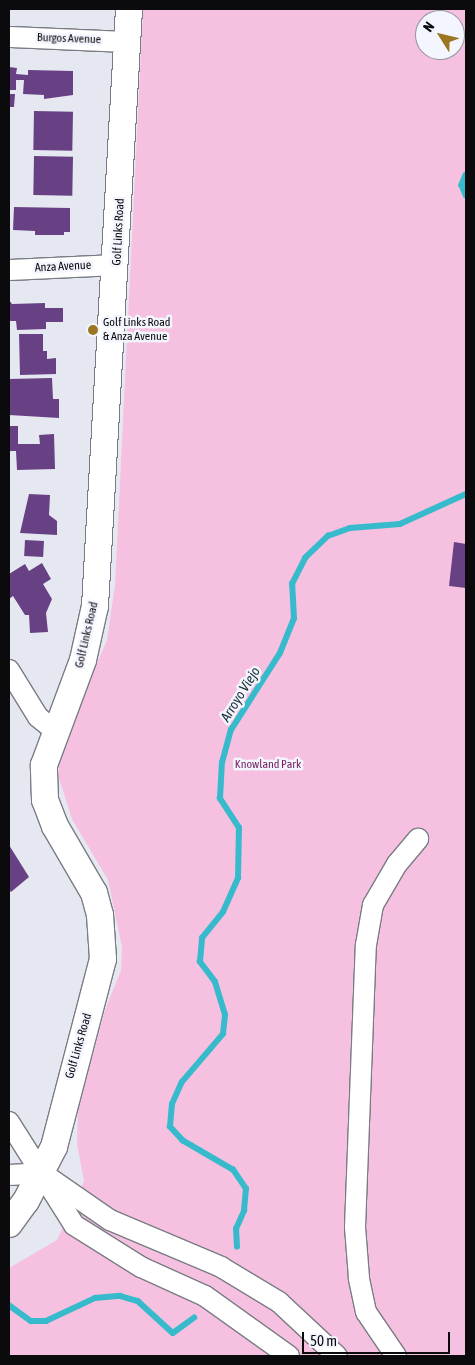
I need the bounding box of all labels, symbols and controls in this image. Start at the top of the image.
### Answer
north arrow [415,10,465,60]
text: N [420,19,438,35]
street label: Burgos Avenue [37,31,101,47]
street label: Golf Links Road [110,198,128,266]
street label: Anza Avenue [34,258,92,276]
place label: Golf Links Road & Anza Avenue [103,316,170,344]
marker: Golf Links Road & Anza Avenue [87,324,99,336]
street label: Golf Links Road [72,601,102,669]
water label: Arroyo Viejo [217,663,263,725]
park label: Knowland Park [235,758,301,772]
street label: Golf Links Road [63,1012,95,1080]
scale bar [305,1322,452,1354]
text: 50 m [310,1332,337,1349]

